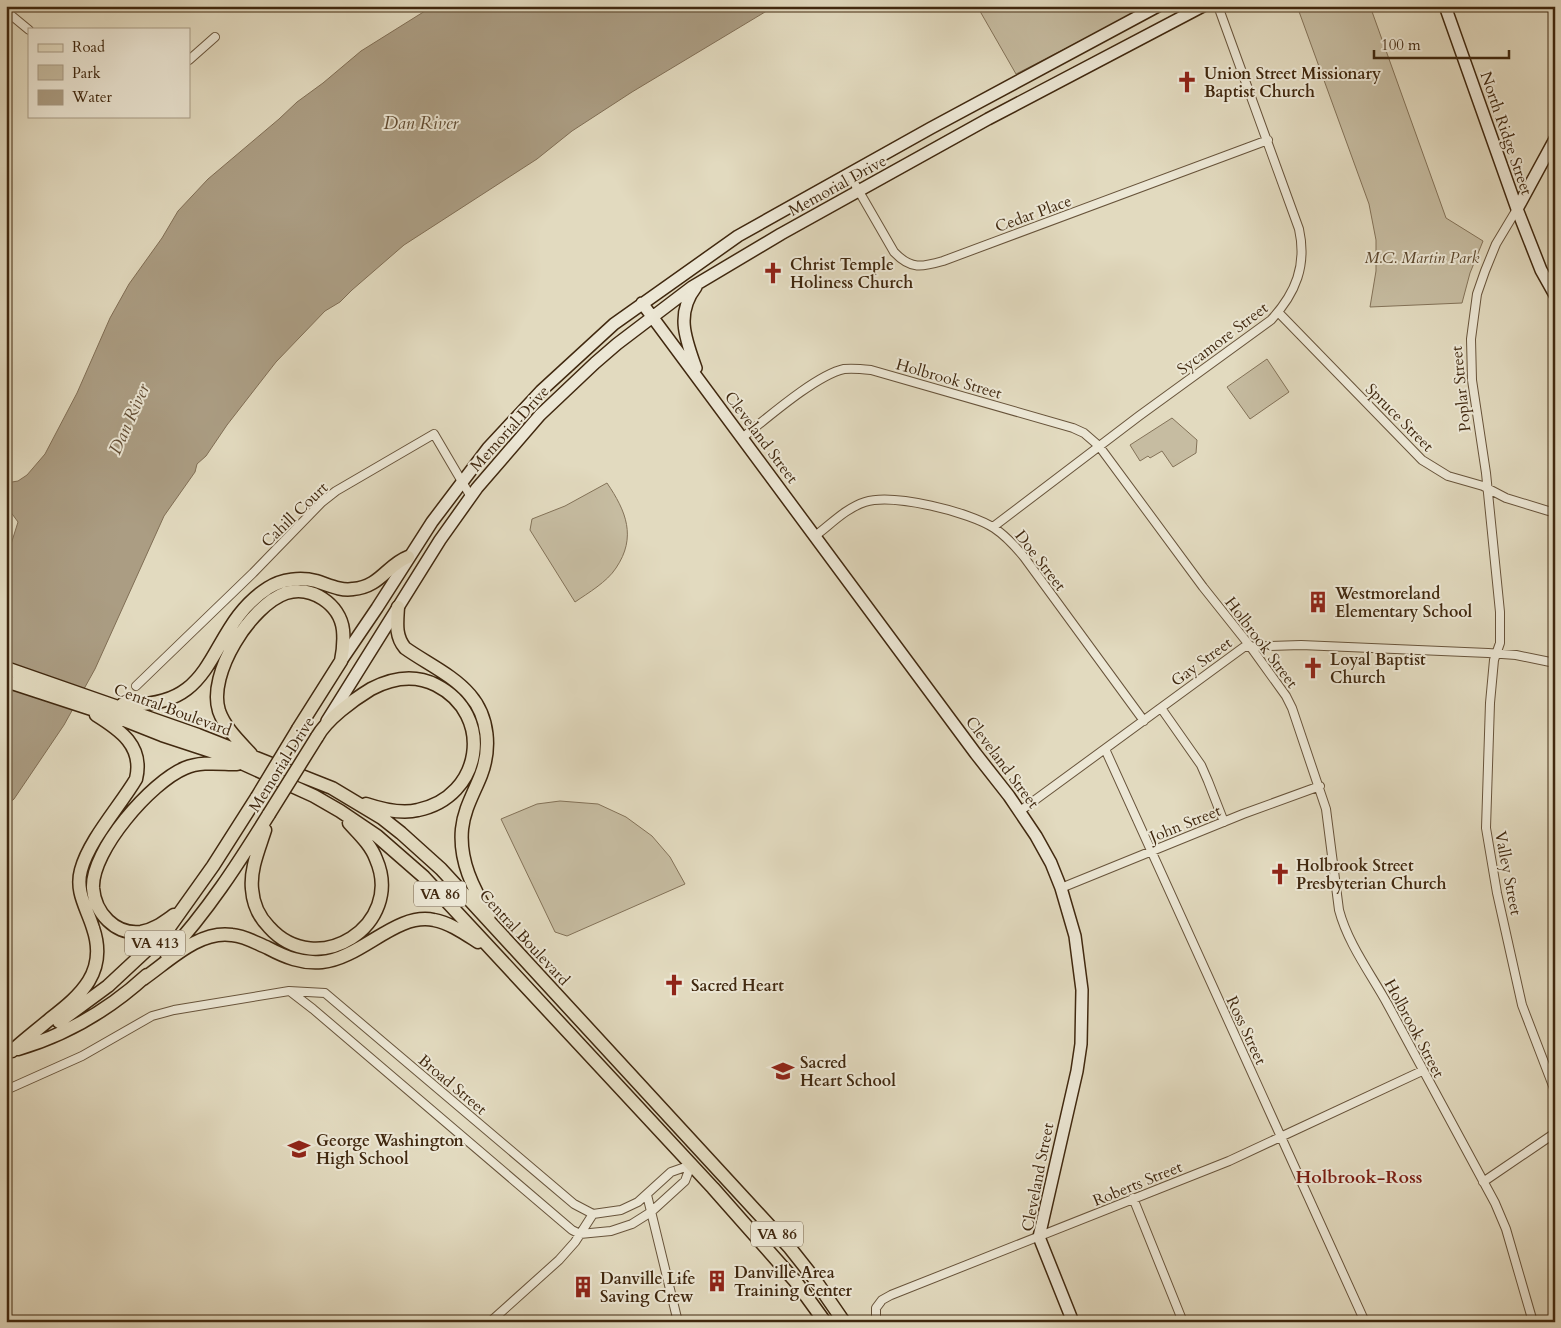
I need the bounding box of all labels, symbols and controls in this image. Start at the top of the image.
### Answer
legend [28,28,190,118]
scale bar [1374,28,1508,60]
text: 100 m [1381,35,1421,55]
text: Road [72,37,105,57]
text: Park [72,63,101,83]
place label: Union Street Missionary Baptist Church [1204,63,1381,103]
church icon: Union Street Missionary Baptist Church [1174,69,1200,95]
street label: North Ridge Street [1475,69,1538,198]
text: Water [71,87,113,107]
water label: Dan River [384,111,460,136]
street label: Memorial Drive [785,150,890,222]
street label: Cedar Place [992,190,1075,238]
park label: M.C. Martin Park [1365,247,1479,269]
place label: Christ Temple Holiness Church [790,254,913,294]
church icon: Christ Temple Holiness Church [760,260,786,286]
street label: Sycamore Street [1173,297,1273,380]
street label: Poplar Street [1446,345,1476,433]
street label: Holbrook Street [893,353,1004,405]
water label: Dan River [103,379,157,459]
street label: Spruce Street [1360,379,1438,457]
street label: Memorial Drive [465,381,554,476]
street label: Cleveland Street [719,387,803,488]
street label: Cahill Court [256,477,333,552]
street label: Doe Street [1009,526,1071,596]
place label: Westmoreland Elementary School [1334,583,1473,623]
building icon: Westmoreland Elementary School [1305,589,1331,615]
street label: Holbrook Street [1220,592,1303,693]
street label: Gay Street [1166,632,1237,692]
place label: Loyal Baptist Church [1330,649,1426,689]
church icon: Loyal Baptist Church [1300,655,1326,681]
street label: Central Boulevard [111,678,235,742]
street label: Cleveland Street [960,712,1044,813]
street label: Memorial Drive [244,713,320,817]
street label: John Street [1145,800,1224,849]
street label: Valley Street [1489,829,1527,917]
place label: Holbrook Street Presbyterian Church [1296,855,1446,895]
church icon: Holbrook Street Presbyterian Church [1267,861,1293,887]
road number: VA 86 [414,882,466,906]
street label: Central Boulevard [474,885,575,991]
road number: VA 413 [125,930,185,956]
church icon: Sacred Heart [661,972,687,998]
place label: Sacred Heart [691,975,784,997]
street label: Holbrook Street [1379,975,1449,1082]
street label: Ross Street [1221,993,1272,1068]
street label: Broad Street [413,1049,491,1120]
place label: Sacred Heart School [800,1052,896,1092]
school or university icon: Sacred Heart School [770,1058,796,1084]
street label: Cleveland Street [1017,1121,1059,1233]
place label: George Washington High School [316,1130,465,1170]
school or university icon: George Washington High School [286,1136,312,1162]
street label: Roberts Street [1089,1156,1185,1212]
district label: Holbrook-Ross [1296,1165,1422,1190]
road number: VA 86 [751,1222,803,1246]
place label: Danville Area Training Center [734,1262,852,1302]
place label: Danville Life Saving Crew [600,1268,695,1308]
building icon: Danville Area Training Center [704,1268,730,1294]
building icon: Danville Life Saving Crew [570,1274,596,1300]

